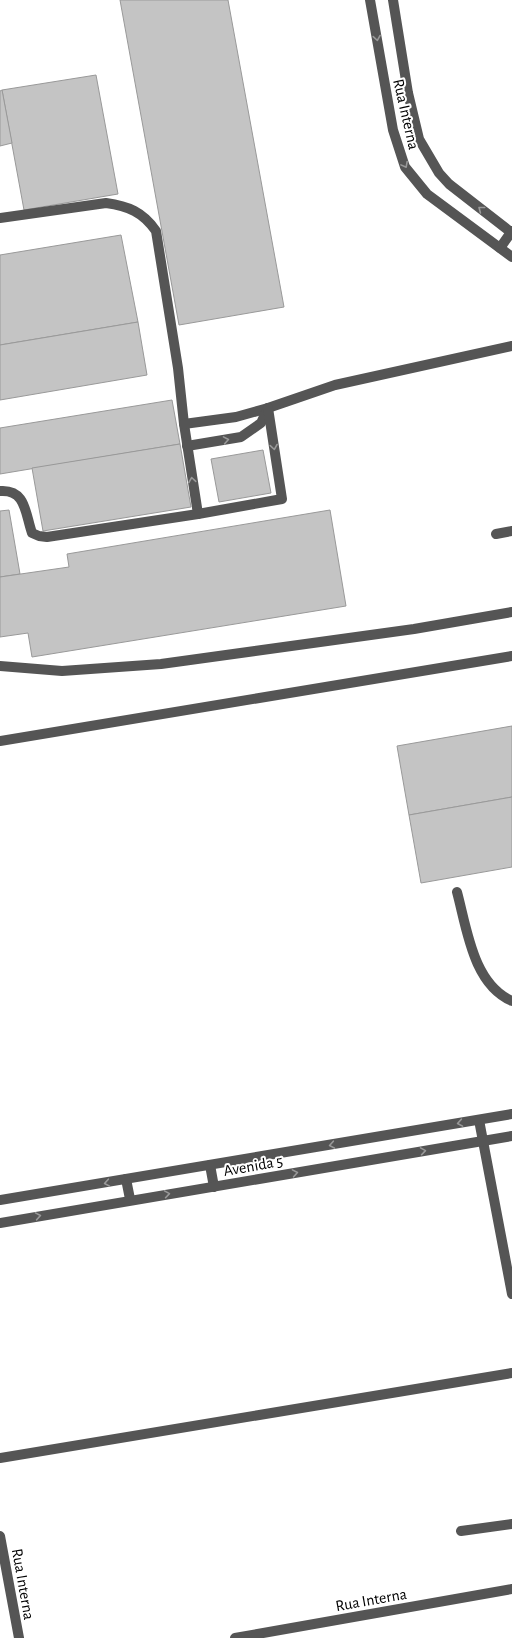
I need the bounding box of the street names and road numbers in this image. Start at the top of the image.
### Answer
street label: Rua Interna [390,77,422,151]
street label: Avenida 5 [222,1153,284,1179]
street label: Rua Interna [9,1547,37,1621]
street label: Rua Interna [334,1586,408,1614]

